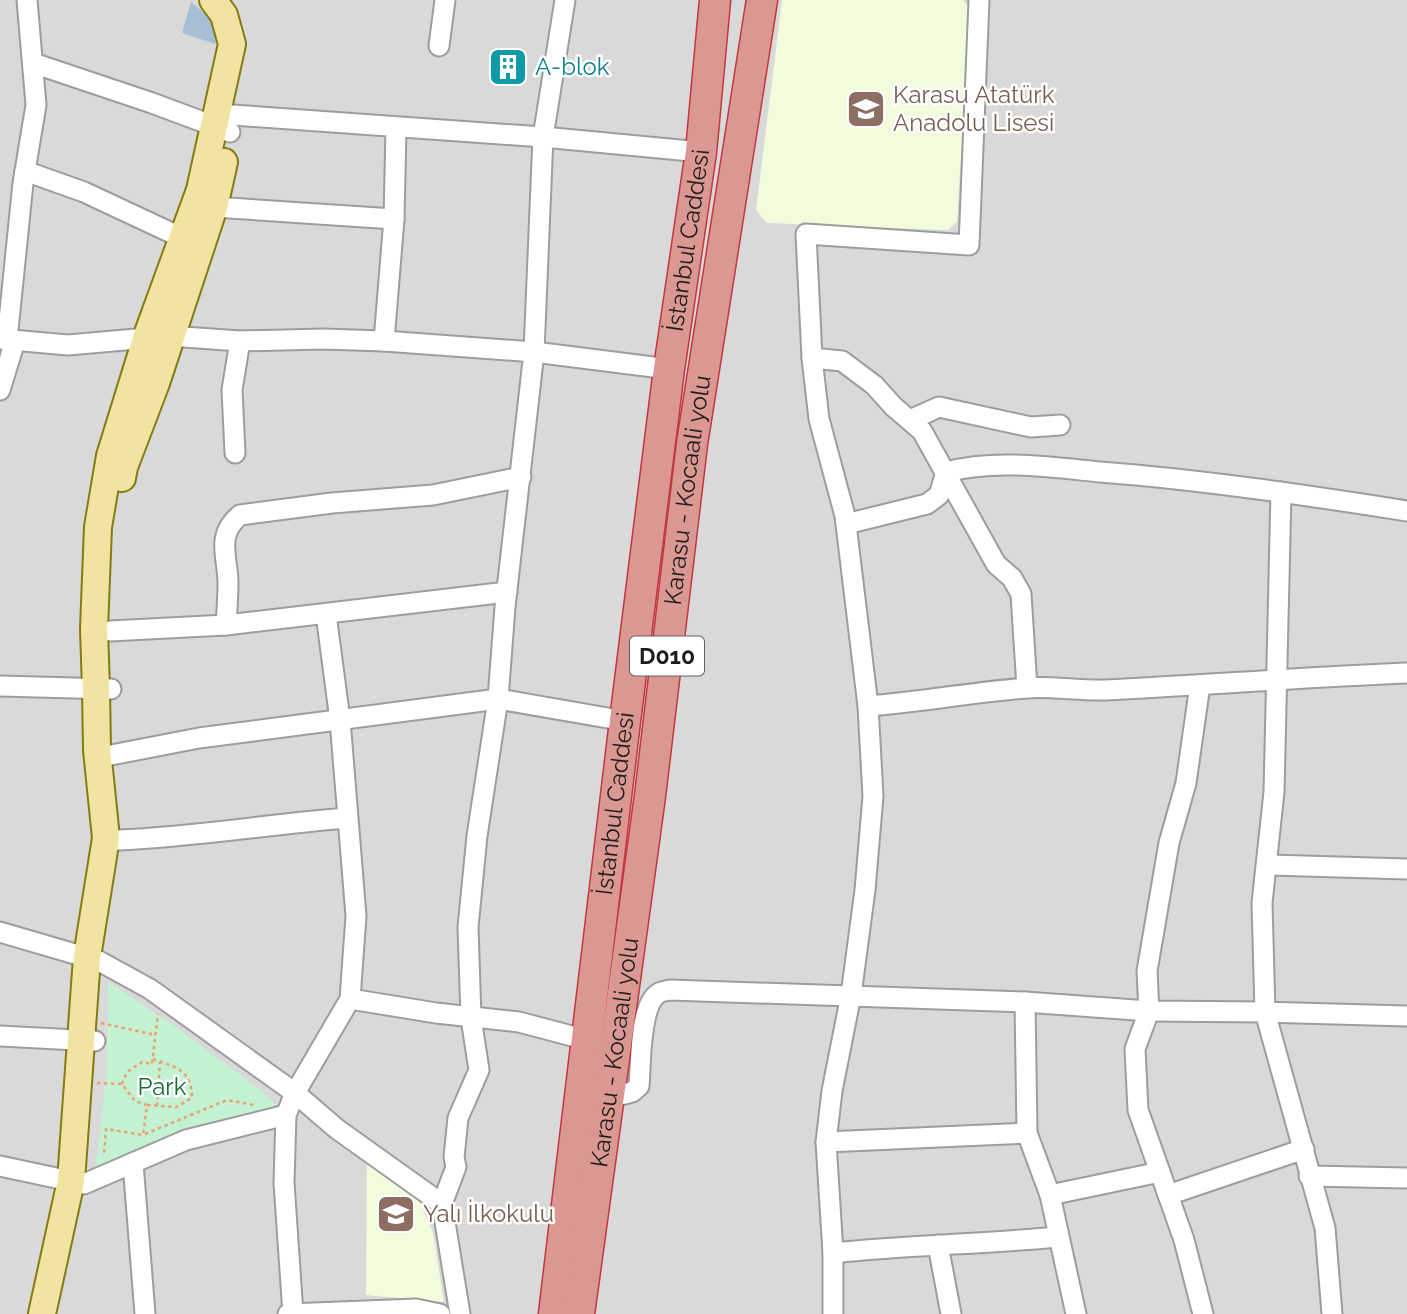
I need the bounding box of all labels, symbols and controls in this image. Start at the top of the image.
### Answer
building icon: A-blok [487,46,529,88]
place label: A-blok [535,52,610,81]
place label: Karasu Atatürk Anadolu Lisesi [893,80,1055,137]
school or university icon: Karasu Atatürk Anadolu Lisesi [845,88,887,130]
street label: İstanbul Caddesi [660,148,715,333]
street label: Karasu - Kocaali yolu [658,373,717,607]
road number: D010 [630,636,704,676]
street label: İstanbul Caddesi [589,710,640,897]
street label: Karasu - Kocaali yolu [584,936,644,1169]
park label: Park [137,1072,187,1101]
school or university icon: Yalı İlkokulu [375,1193,417,1235]
place label: Yalı İlkokulu [423,1199,554,1228]

